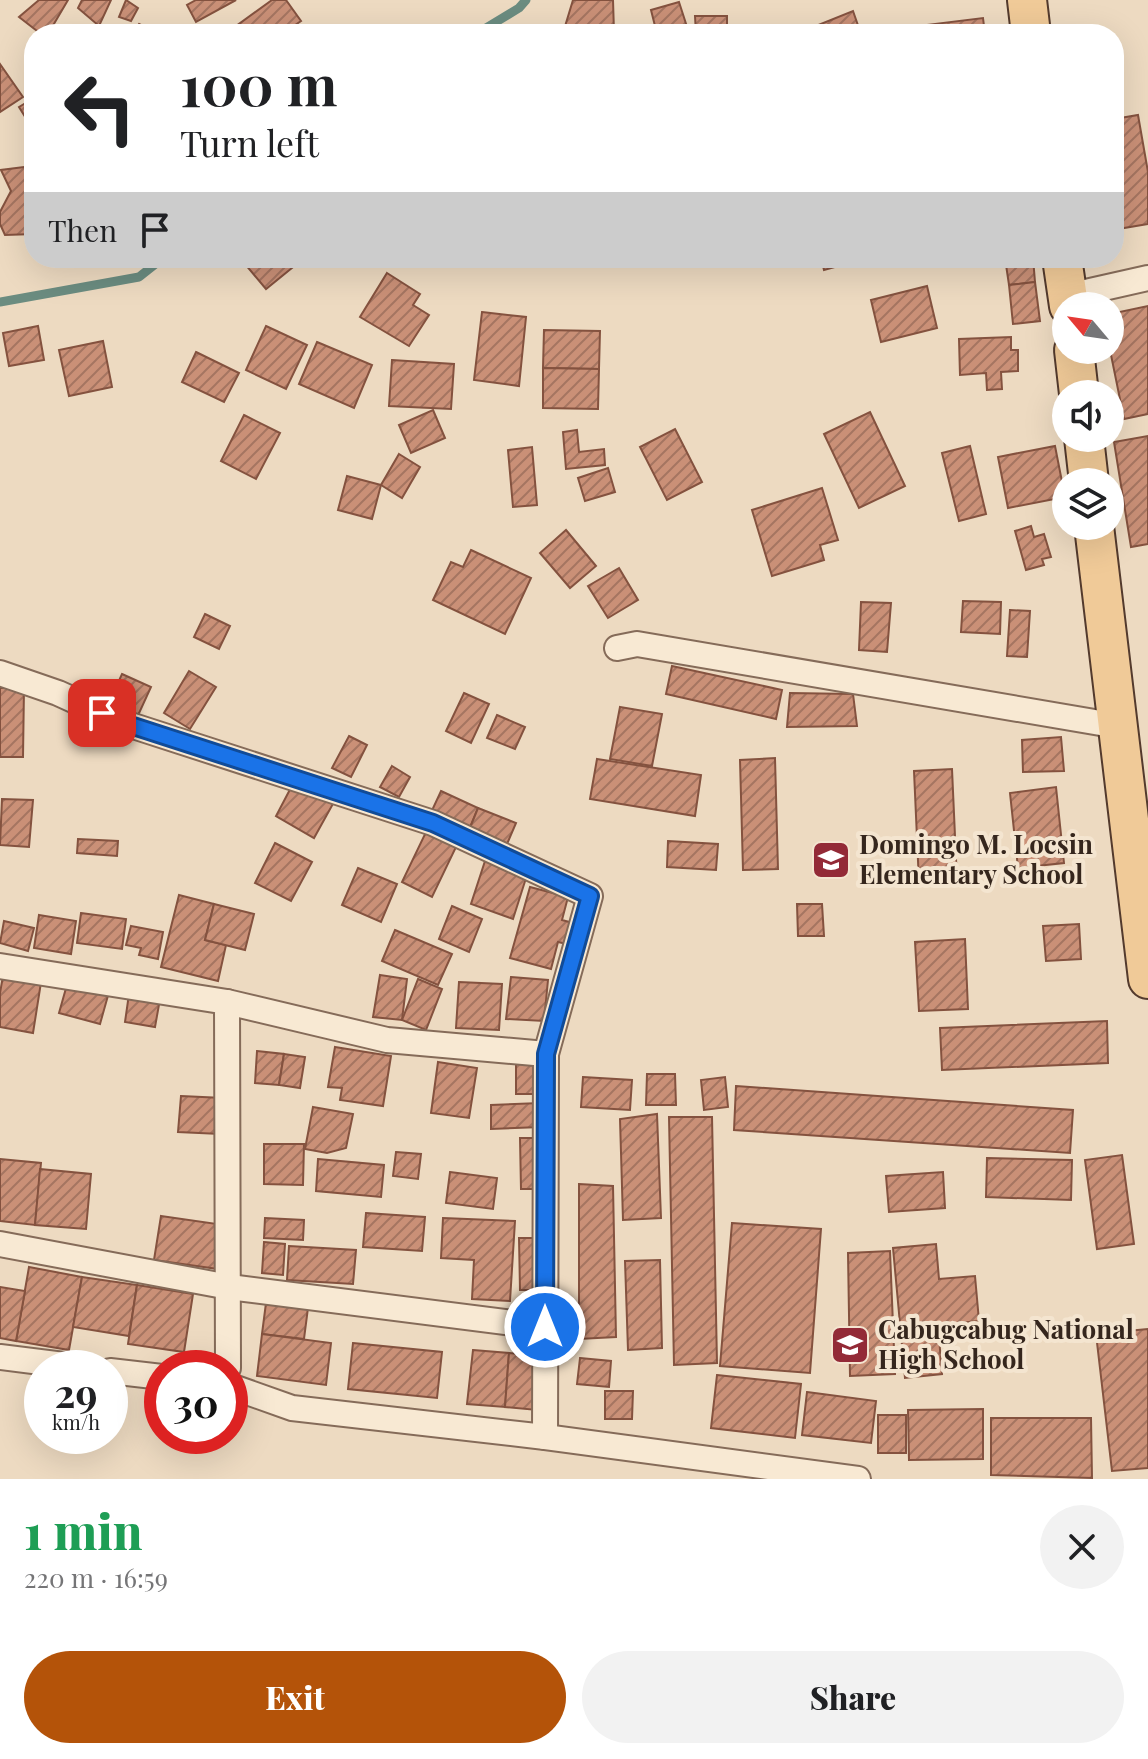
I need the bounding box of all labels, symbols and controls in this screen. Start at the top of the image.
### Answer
text: 100 m [180,46,337,121]
icon: left [48,56,152,160]
text: Turn left [180,118,319,166]
icon: arrive [133,208,177,252]
text: Then [48,210,117,250]
north arrow [1052,292,1124,364]
map controls [1052,292,1124,540]
button: sound [1052,380,1124,452]
button: layers [1052,468,1124,540]
pin [68,679,136,747]
icon: arrive [80,691,124,735]
place label: Domingo M. Locsin Elementary School [859,826,1093,891]
school or university icon: Domingo M. Locsin Elementary School [810,839,852,881]
position arrow [503,1285,587,1369]
place label: Cabugcabug National High School [878,1311,1134,1376]
school or university icon: Cabugcabug National High School [829,1324,871,1366]
speed limit sign: 30 [144,1350,248,1454]
text: 29 [54,1365,98,1418]
text: km/h [52,1408,100,1435]
text: 1 min [24,1498,142,1562]
button: close [1040,1505,1124,1589]
text: 220 m · 16:59 [24,1560,168,1595]
button: Exit [24,1651,566,1743]
button: Share [582,1651,1124,1743]

